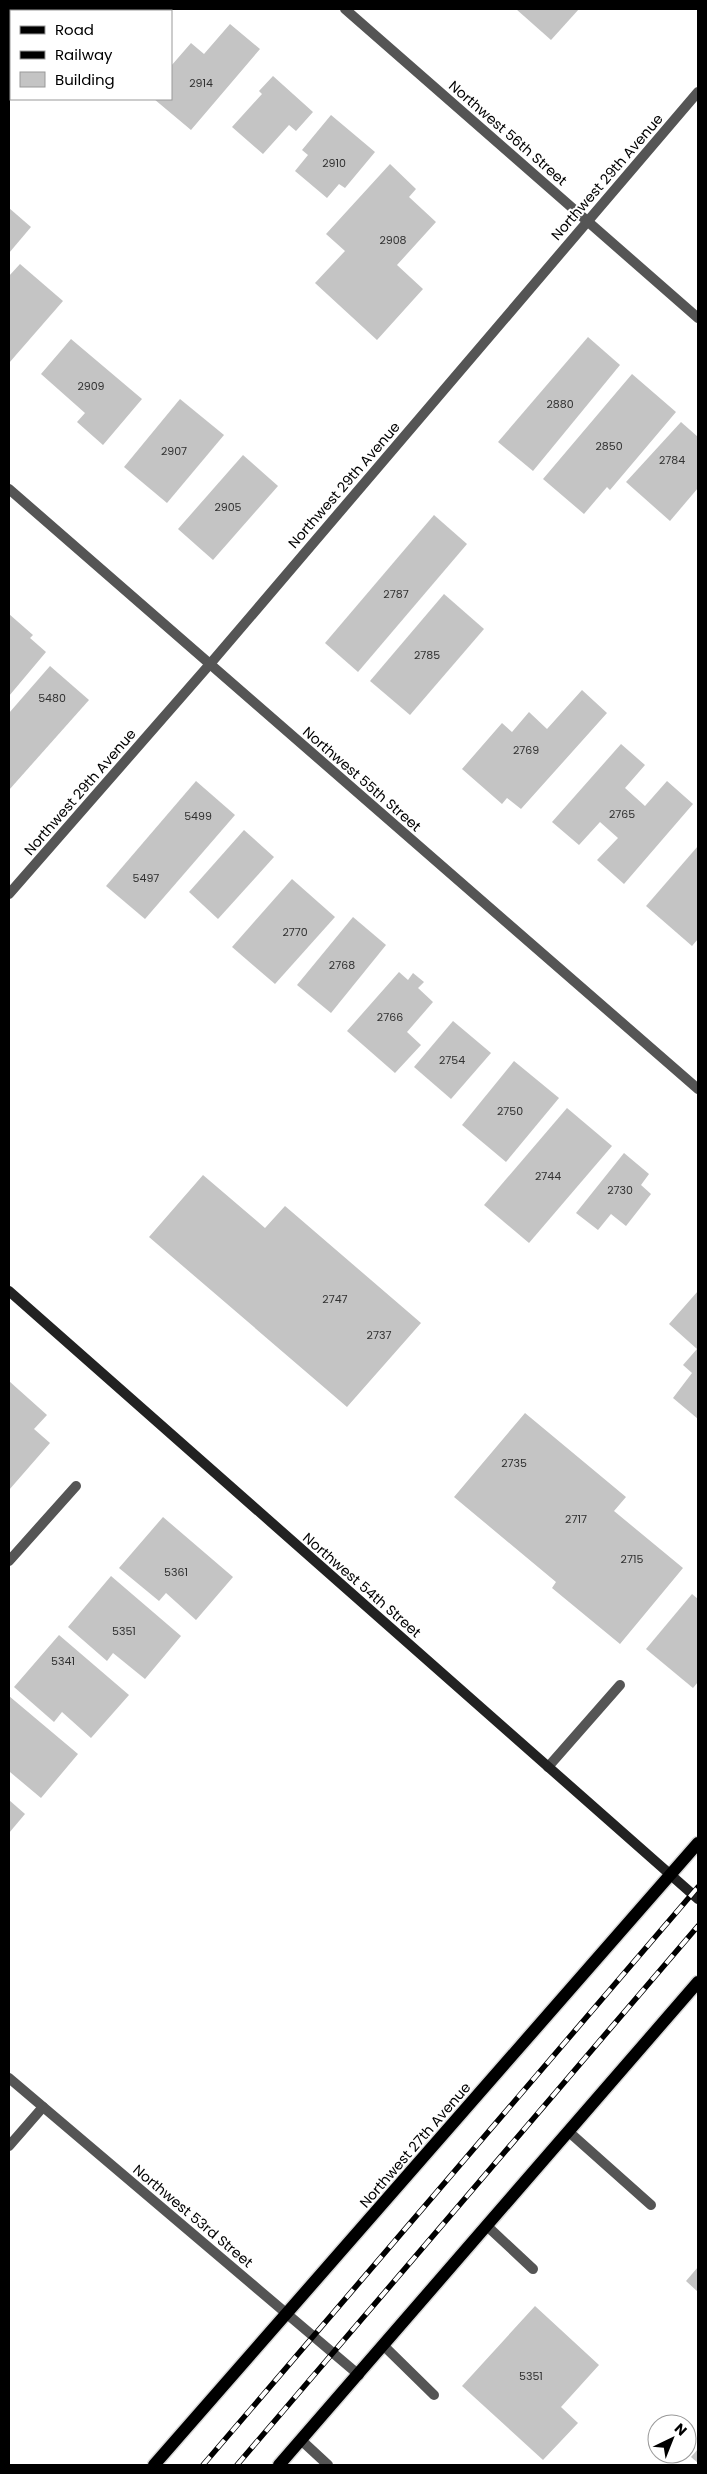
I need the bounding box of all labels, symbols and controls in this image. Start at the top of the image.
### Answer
legend [10,10,172,100]
text: Road [55,19,94,40]
text: Railway [55,44,113,65]
text: Building [55,69,115,90]
house number: 2914 [189,75,213,91]
street label: Northwest 56th Street [445,76,571,190]
street label: Northwest 29th Avenue [546,109,668,245]
house number: 2910 [322,155,346,171]
house number: 2908 [379,232,407,248]
house number: 2909 [77,378,105,394]
house number: 2880 [546,396,574,412]
street label: Northwest 29th Avenue [283,417,405,553]
house number: 2850 [595,438,623,454]
house number: 2907 [161,443,187,459]
house number: 2784 [659,452,685,468]
house number: 2905 [214,499,242,515]
house number: 2787 [383,586,409,602]
house number: 2785 [414,647,440,663]
house number: 5480 [38,690,66,706]
street label: Northwest 55th Street [299,722,425,836]
street label: Northwest 29th Avenue [19,724,141,860]
house number: 2769 [513,742,539,758]
house number: 2765 [609,806,635,822]
house number: 5499 [184,808,212,824]
house number: 5497 [133,870,159,886]
house number: 2770 [282,924,308,940]
house number: 2768 [329,957,355,973]
house number: 2766 [377,1009,403,1025]
house number: 2754 [439,1052,465,1068]
house number: 2750 [497,1103,523,1119]
house number: 2744 [535,1168,561,1184]
house number: 2730 [607,1182,633,1198]
house number: 2747 [322,1291,348,1307]
house number: 2737 [367,1327,391,1343]
house number: 2735 [501,1455,527,1471]
house number: 2717 [565,1511,587,1527]
street label: Northwest 54th Street [299,1528,425,1642]
house number: 2715 [621,1551,643,1567]
house number: 5361 [164,1564,188,1580]
house number: 5351 [112,1623,136,1639]
house number: 5341 [51,1653,75,1669]
street label: Northwest 27th Avenue [355,2078,475,2212]
street label: Northwest 53rd Street [129,2160,257,2272]
house number: 5351 [519,2368,543,2384]
north arrow [647,2414,697,2464]
text: N [670,2419,692,2440]

